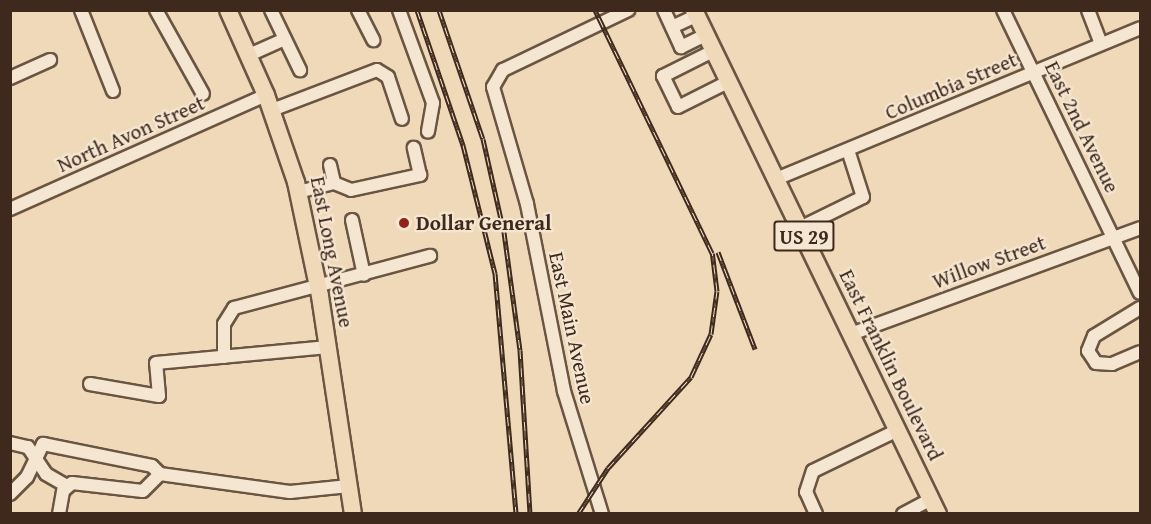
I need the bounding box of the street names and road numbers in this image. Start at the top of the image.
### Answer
street label: Columbia Street [881,47,1021,125]
street label: East 2nd Avenue [1039,57,1125,197]
street label: North Avon Street [53,90,209,178]
street label: East Long Avenue [305,174,359,330]
road number: US 29 [772,219,836,253]
street label: Willow Street [929,230,1049,294]
street label: East Main Avenue [544,250,600,406]
street label: East Franklin Boulevard [834,265,948,465]

